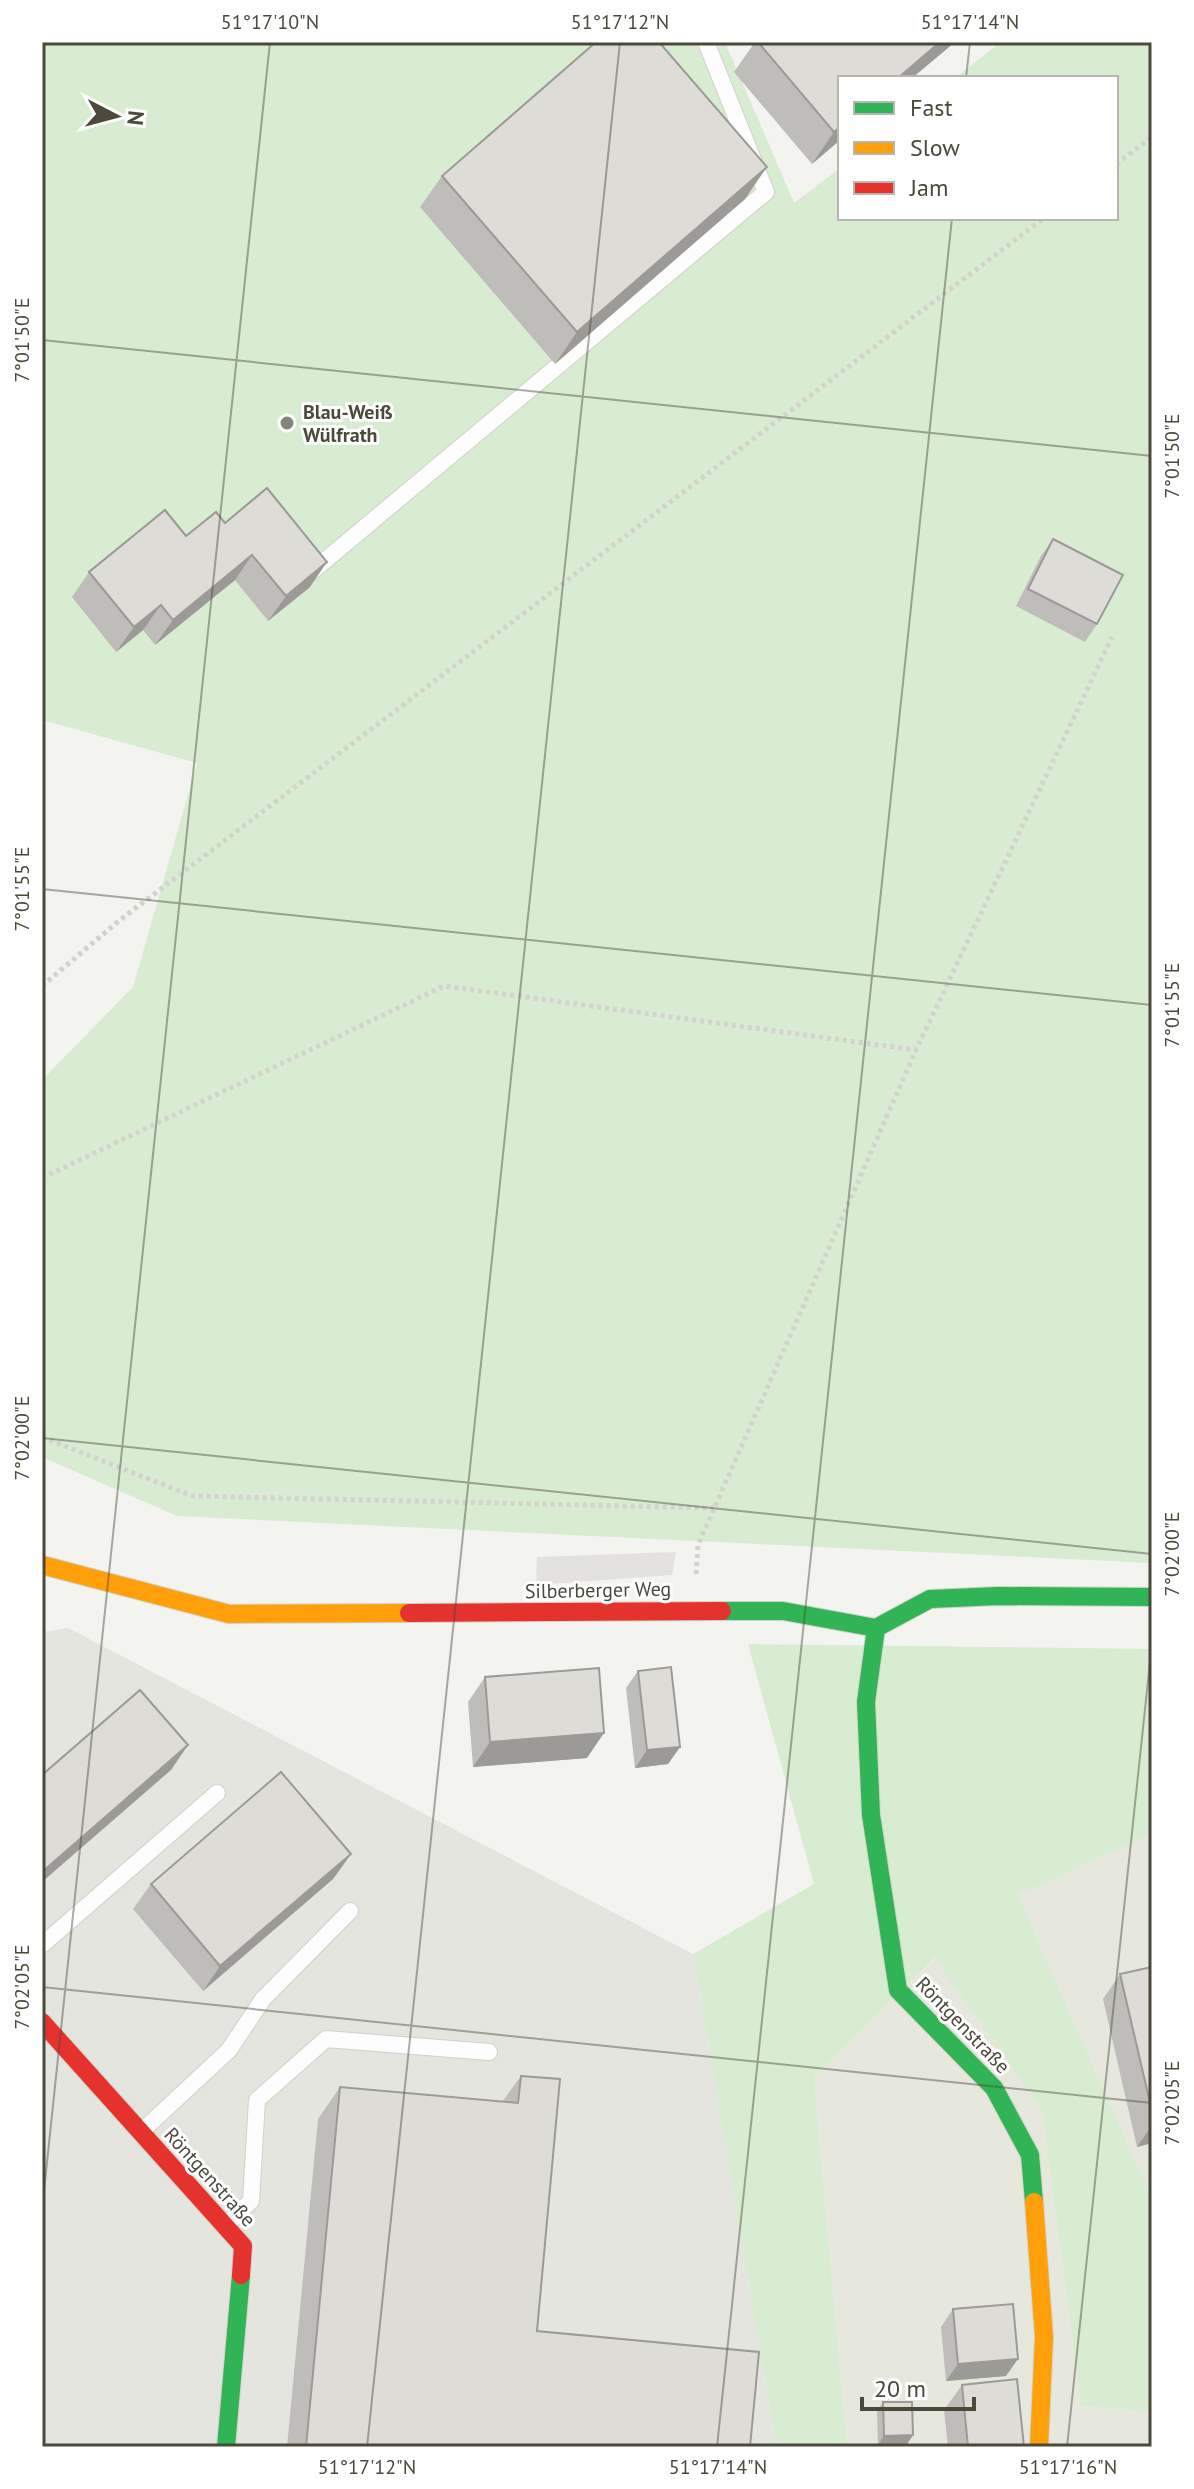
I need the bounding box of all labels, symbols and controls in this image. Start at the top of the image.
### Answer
text: 51°17'10"N [221,9,319,35]
text: 51°17'12"N [571,9,669,35]
text: 51°17'14"N [921,9,1019,35]
north arrow [76,76,156,156]
legend [838,76,1118,220]
text: Fast [910,92,953,123]
text: N [121,109,151,127]
text: Slow [910,132,960,163]
text: Jam [909,172,948,203]
text: 7°01'50"E [9,298,35,382]
place label: Blau-Weiß Wülfrath [303,399,393,448]
marker: Blau-Weiß Wülfrath [278,414,296,432]
text: 7°01'50"E [1159,414,1185,498]
text: 7°01'55"E [9,847,35,931]
text: 7°01'55"E [1159,963,1185,1047]
text: 7°02'00"E [9,1396,35,1480]
text: 7°02'00"E [1159,1512,1185,1596]
street label: Silberberger Weg [525,1576,671,1604]
text: 7°02'05"E [9,1945,35,2029]
street label: Röntgenstraße [910,1971,1016,2079]
text: 7°02'05"E [1159,2061,1185,2145]
street label: Röntgenstraße [159,2122,261,2232]
scale bar [862,2361,974,2411]
text: 20 m [874,2373,926,2404]
text: 51°17'12"N [318,2454,416,2480]
text: 51°17'14"N [669,2454,767,2480]
text: 51°17'16"N [1019,2454,1117,2480]

